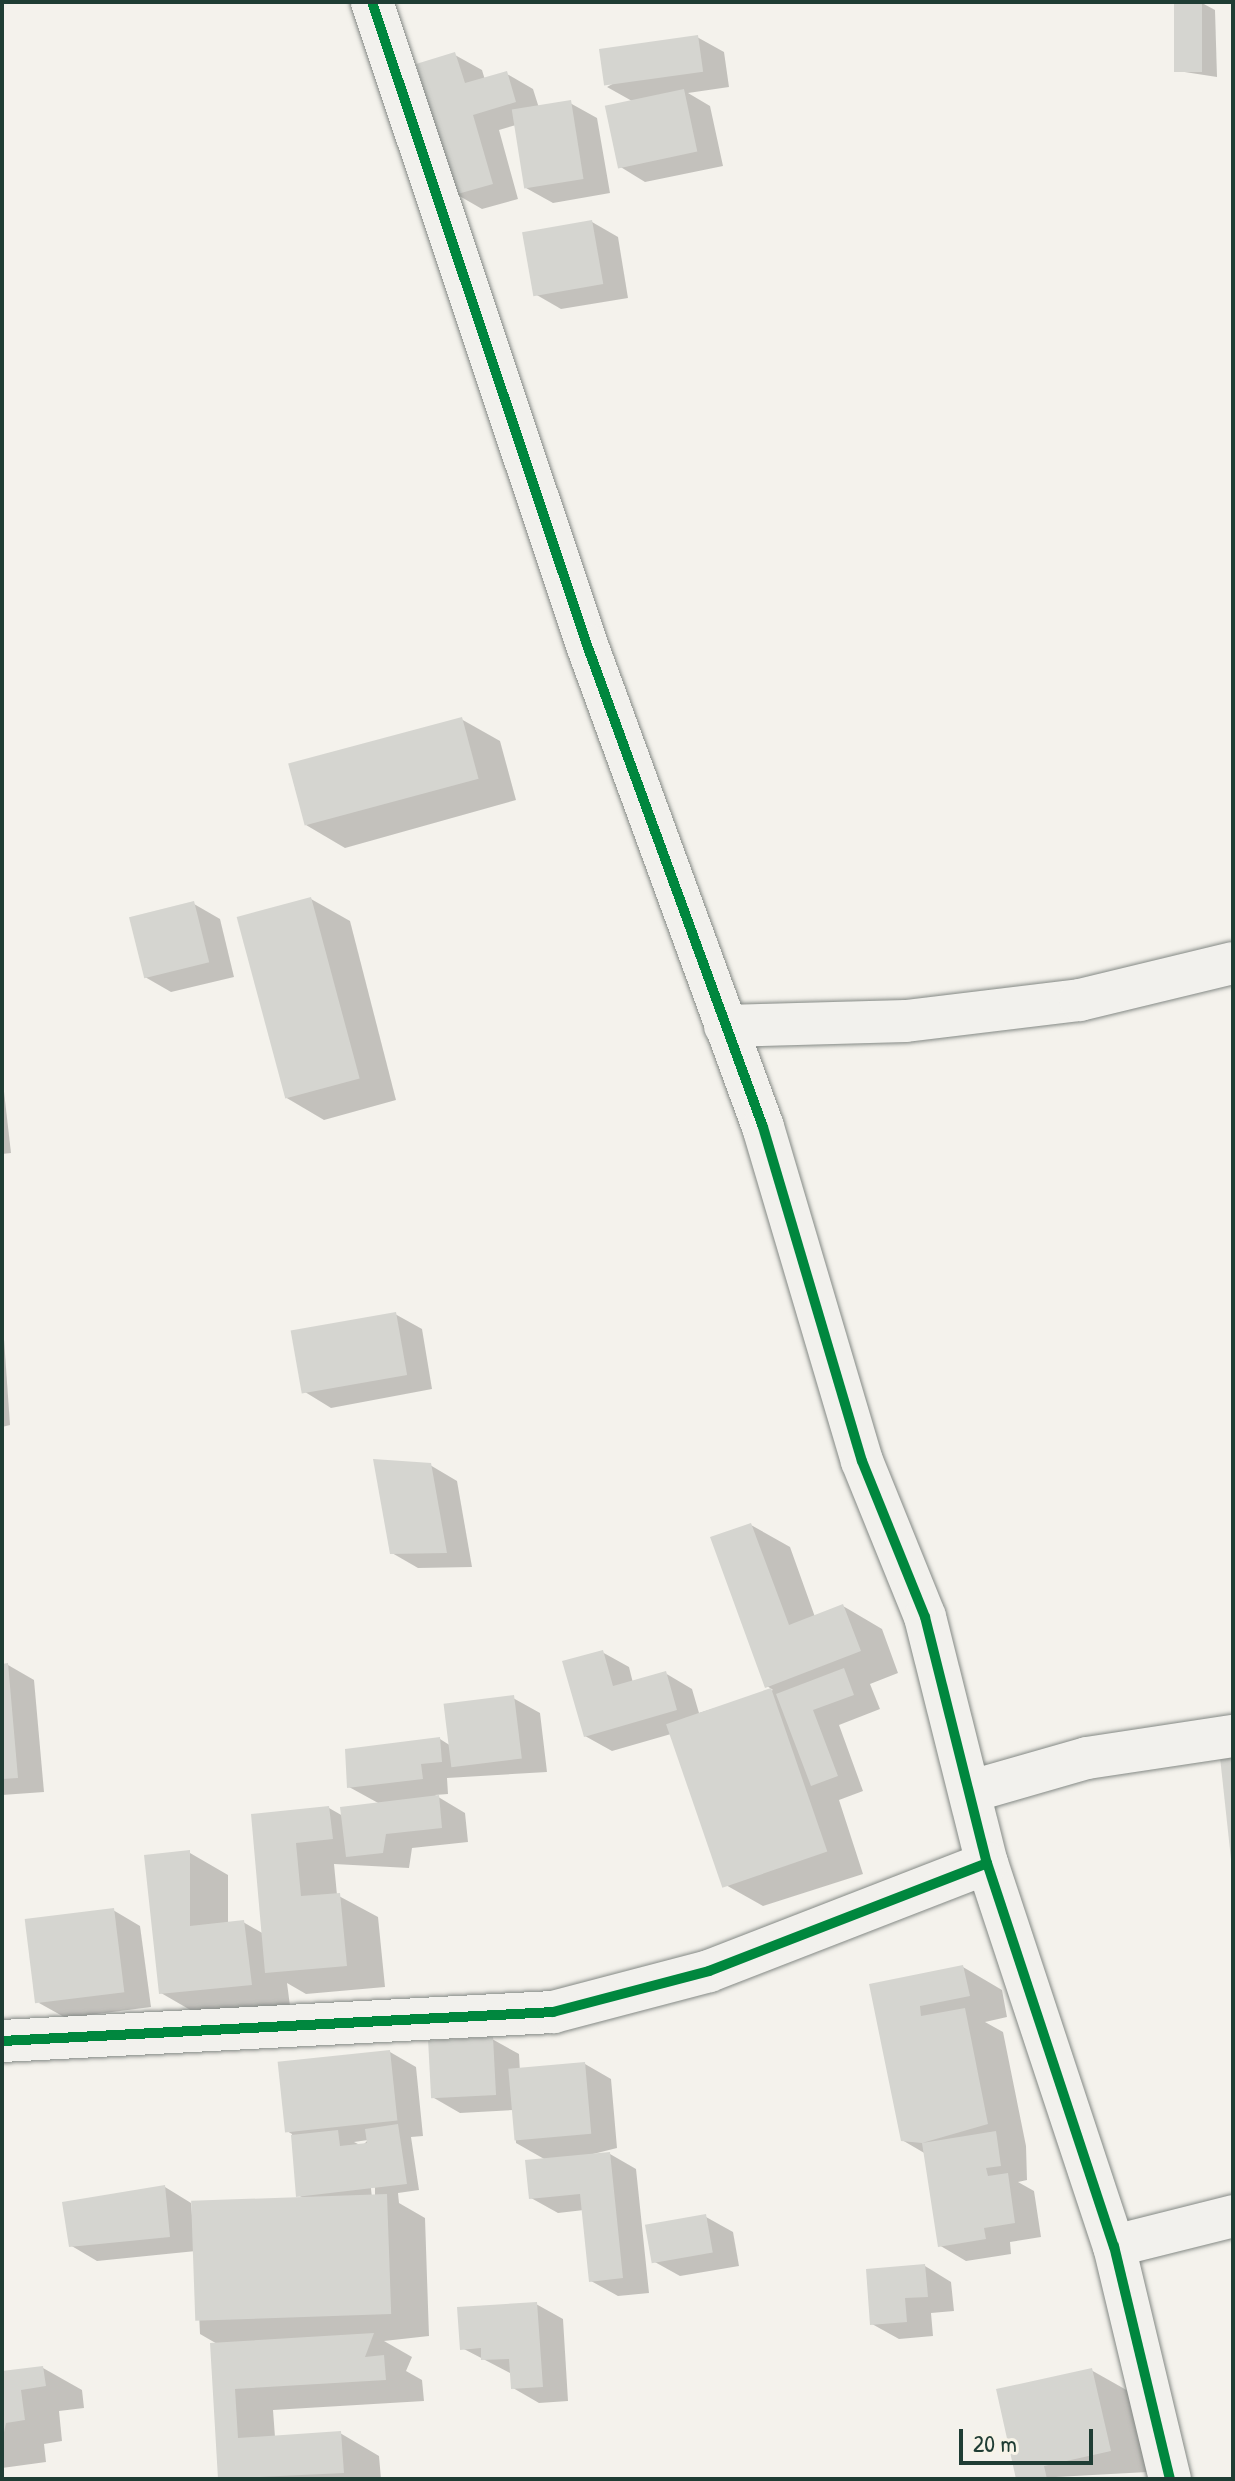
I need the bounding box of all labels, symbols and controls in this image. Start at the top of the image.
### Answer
scale bar [963,2413,1097,2463]
text: 20 m [973,2427,1017,2459]

